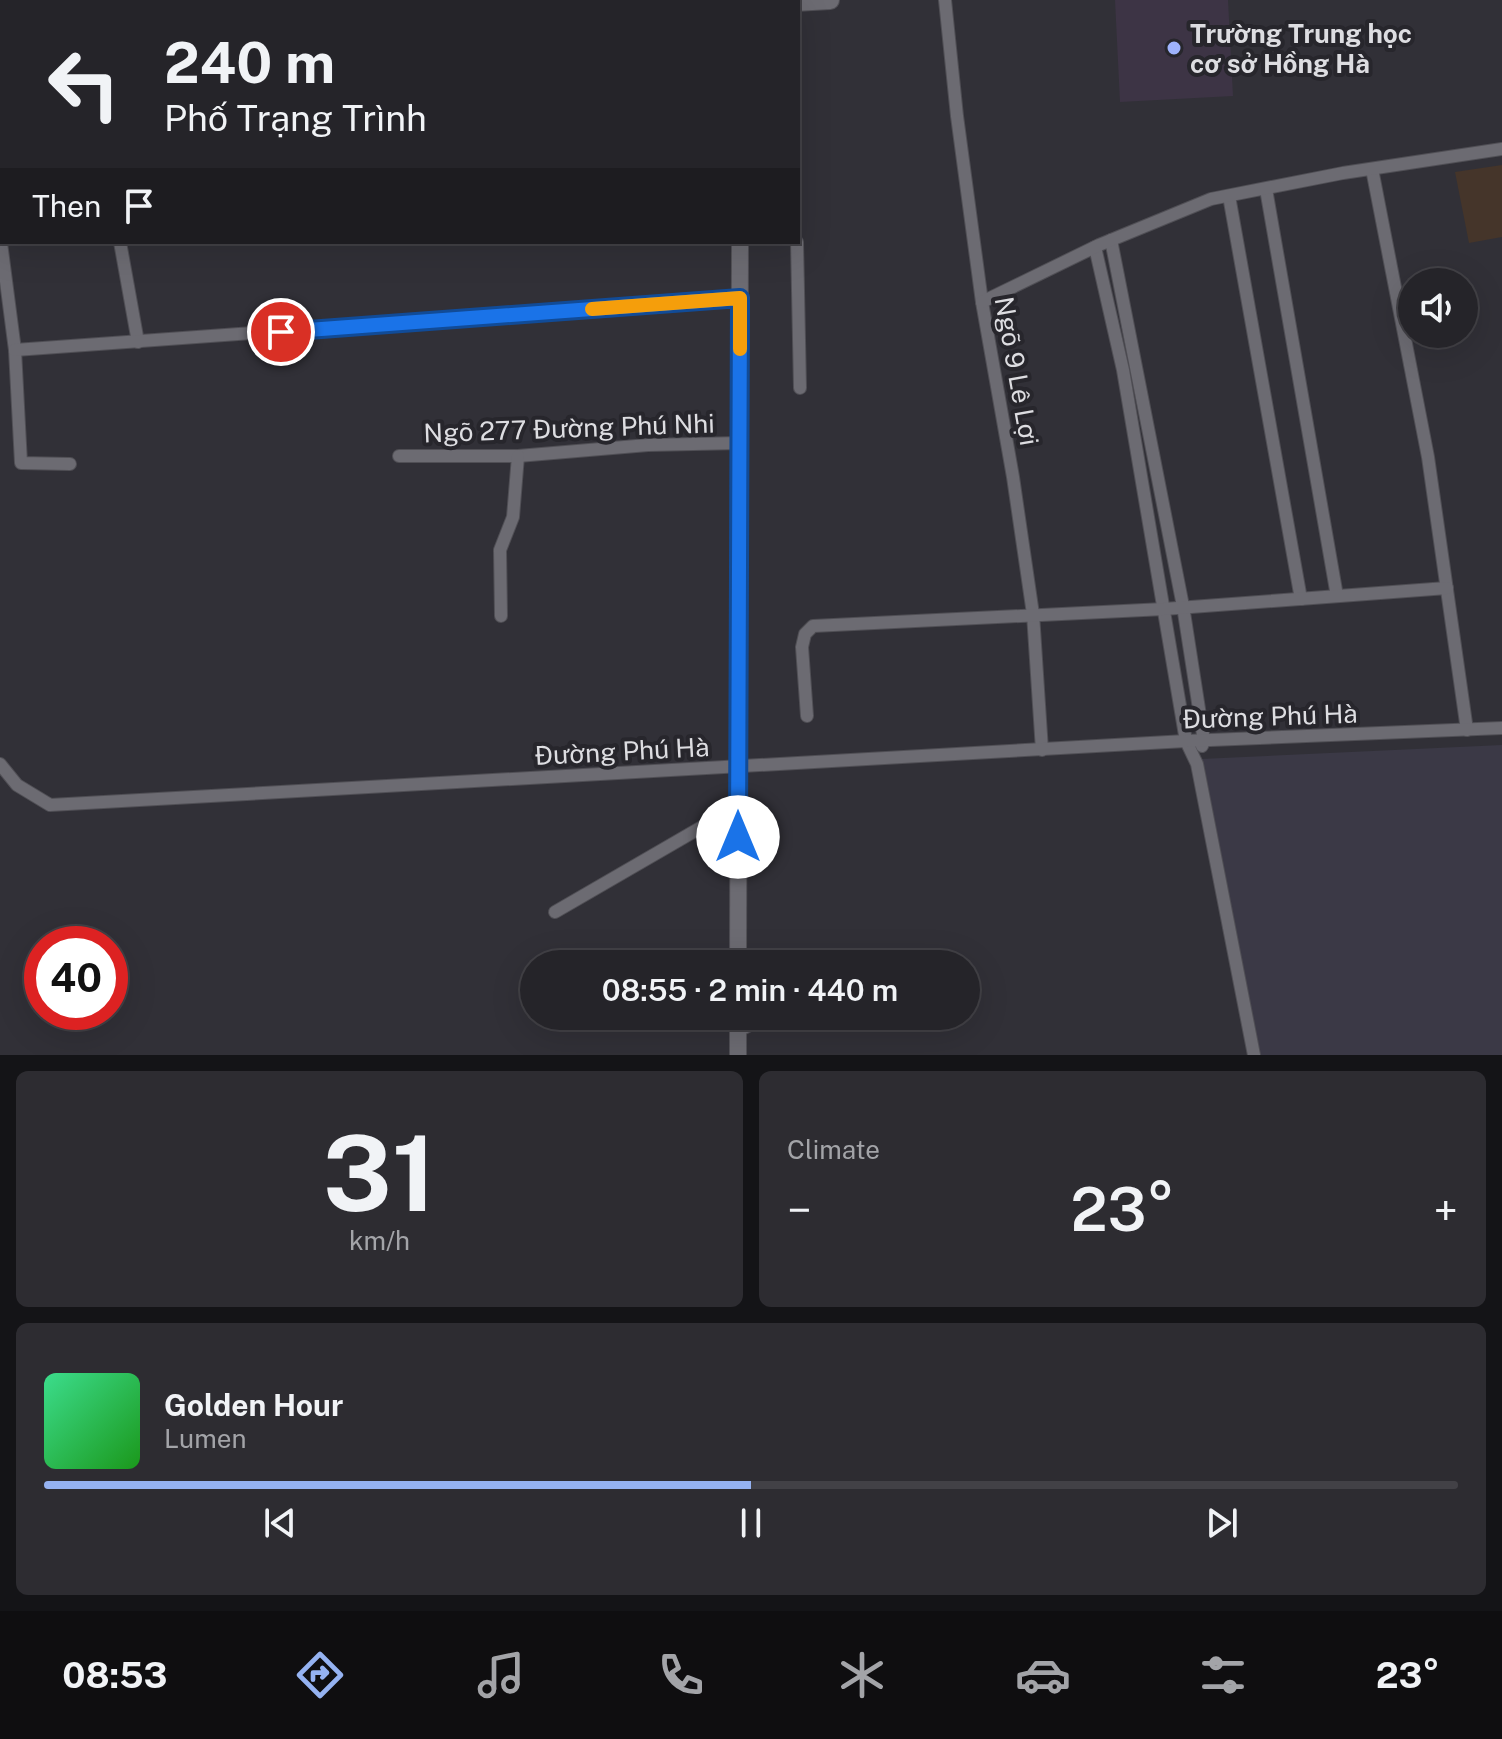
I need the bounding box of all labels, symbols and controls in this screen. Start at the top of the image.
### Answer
place label: Trường Trung học cơ sở Hồng Hà [1190,18,1412,79]
text: 240 m [164,30,335,96]
icon: left [32,32,136,136]
marker: Trường Trung học cơ sở Hồng Hà [1165,39,1183,57]
text: Phố Trạng Trình [164,97,427,139]
icon: arrive [117,184,161,228]
text: Then [32,188,101,224]
map controls [1398,268,1478,348]
button: sound [1398,268,1478,348]
street label: Ngõ 9 Lê Lợi [989,294,1045,448]
pin [247,298,315,366]
icon: arrive [259,310,303,354]
street label: Ngõ 277 Đường Phú Nhi [423,407,715,449]
street label: Đường Phú Hà [1182,697,1358,735]
street label: Đường Phú Hà [534,731,710,771]
position arrow [696,795,780,879]
speed limit sign: 40 [24,926,128,1030]
text: 08:55 · 2 min · 440 m [602,972,898,1008]
text: 31 [323,1112,436,1234]
text: Climate [787,1134,880,1165]
text: 23° [1070,1174,1175,1245]
text: − [787,1184,811,1236]
text: + [1434,1184,1458,1236]
text: km/h [349,1225,410,1256]
text: Golden Hour [164,1387,343,1423]
text: Lumen [164,1423,247,1454]
icon: previous [258,1501,302,1545]
icon: pause [729,1501,773,1545]
icon: next [1200,1501,1244,1545]
icon: directions [292,1647,348,1703]
icon: music [473,1647,529,1703]
icon: phone [653,1647,709,1703]
icon: climate [834,1647,890,1703]
icon: car [1015,1647,1071,1703]
icon: filters [1195,1647,1251,1703]
text: 08:53 [62,1654,167,1696]
text: 23° [1376,1654,1440,1696]

